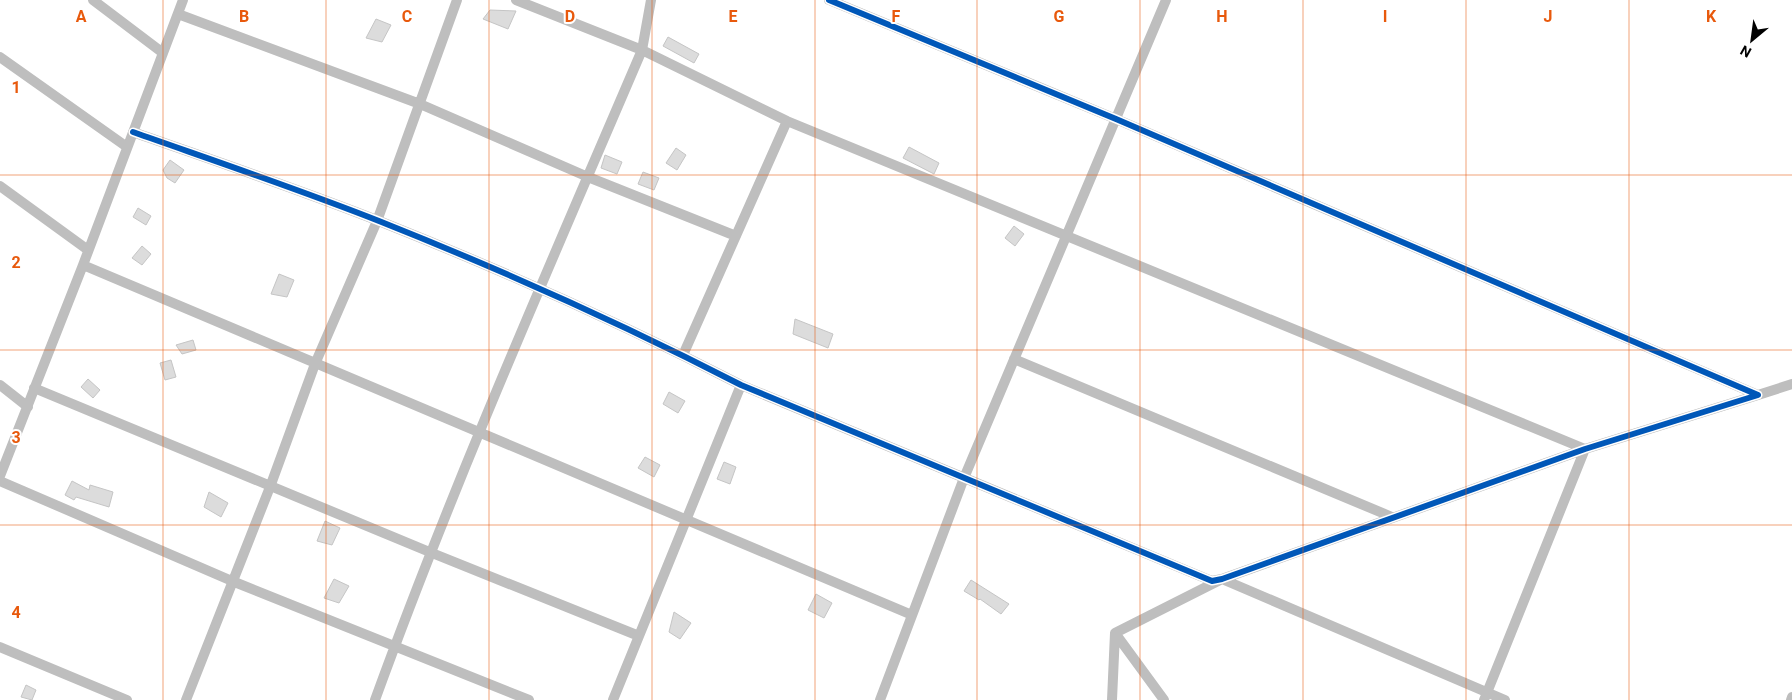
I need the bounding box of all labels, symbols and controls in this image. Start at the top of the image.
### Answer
text: A [76,7,87,26]
text: B [239,7,249,26]
text: C [402,7,412,26]
text: D [565,7,575,26]
text: E [729,7,738,26]
text: F [892,7,901,26]
text: G [1054,7,1065,26]
text: H [1216,7,1228,26]
text: I [1383,7,1387,26]
text: J [1544,7,1552,26]
text: K [1706,7,1717,26]
north arrow [1727,15,1777,65]
text: N [1737,42,1754,61]
text: 1 [11,78,21,97]
text: 2 [11,253,21,272]
text: 3 [11,428,21,447]
text: 4 [11,603,21,622]

